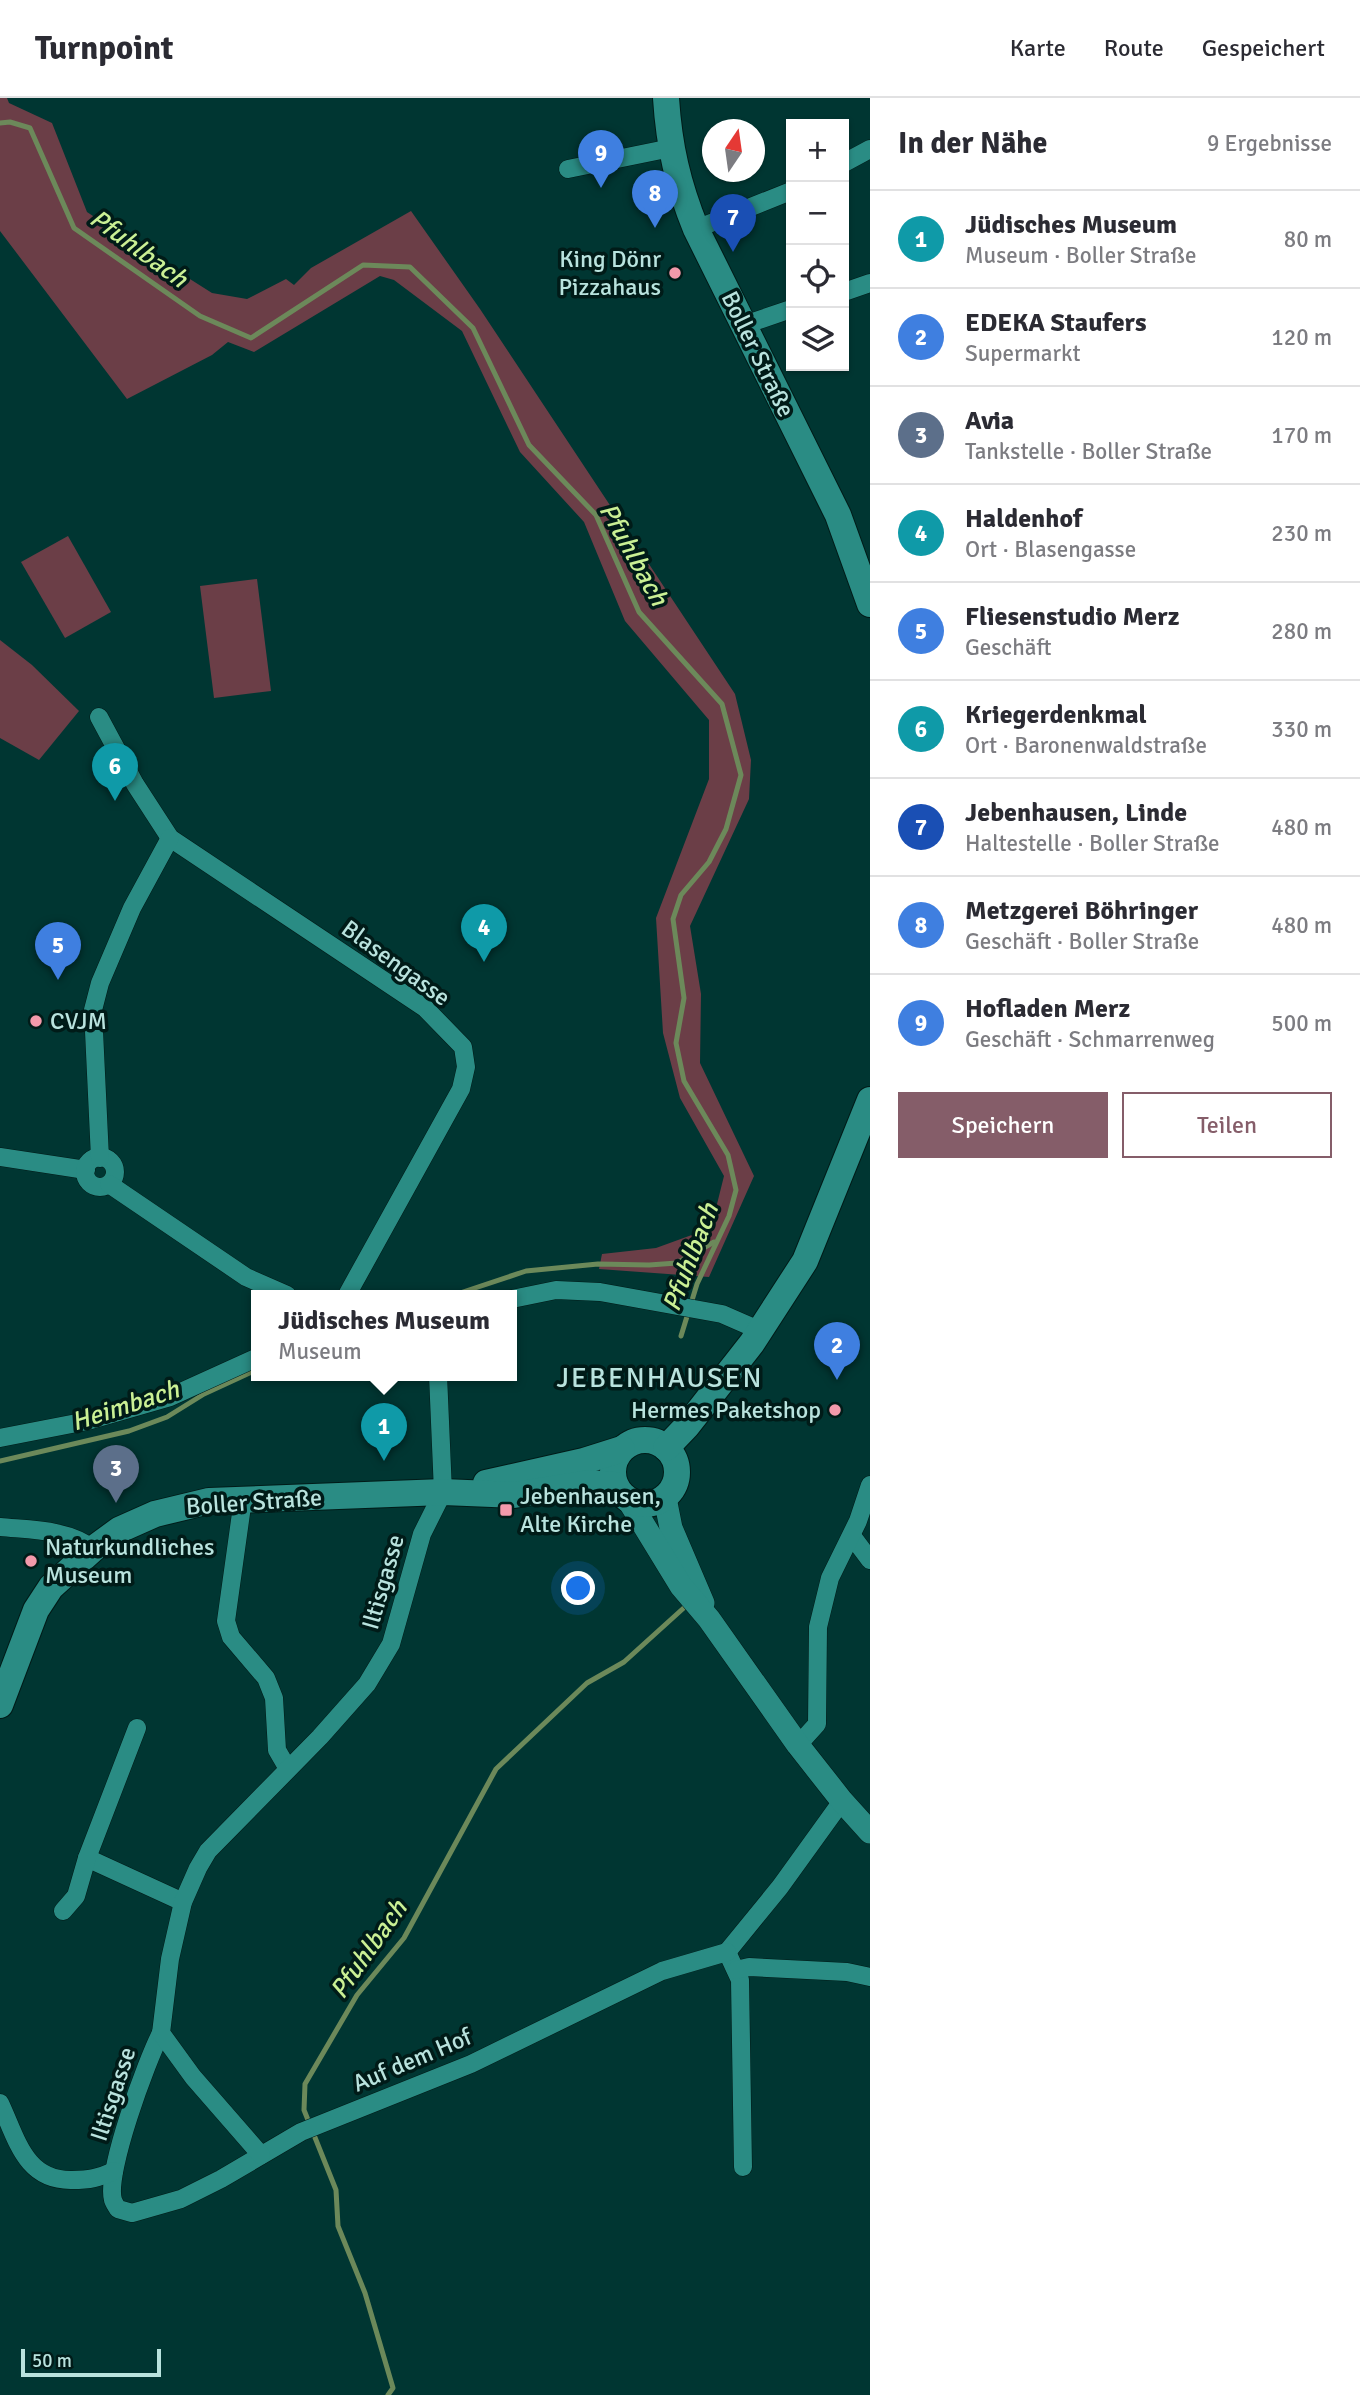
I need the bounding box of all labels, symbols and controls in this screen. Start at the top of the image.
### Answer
text: Turnpoint [35,28,173,69]
text: Karte [1010,33,1066,63]
text: Route [1104,33,1164,63]
text: Gespeichert [1202,33,1325,63]
north arrow [702,119,765,182]
map controls [786,119,849,371]
button: + [786,119,849,182]
text: In der Nähe [898,125,1047,162]
text: 9 Ergebnisse [1207,129,1332,158]
pin: 9 [578,130,624,188]
pin: 8 [632,170,678,228]
button: − [786,182,849,245]
pin: 7 [710,194,756,252]
water label: Pfuhlbach [83,203,194,295]
text: Jüdisches Museum [965,209,1177,241]
text: 1 [915,225,927,254]
text: 80 m [1284,225,1332,254]
text: Museum · Boller Straße [965,241,1196,270]
place label: King Dönr Pizzahaus [558,244,661,302]
button: locate [786,245,849,308]
marker: King Dönr Pizzahaus [667,265,683,281]
street label: Boller Straße [715,286,801,422]
text: EDEKA Staufers [965,307,1146,339]
button: layers [786,308,849,371]
text: 2 [915,323,927,352]
text: 120 m [1271,323,1332,352]
text: Supermarkt [965,339,1081,368]
text: Avia [965,405,1014,437]
text: 3 [915,421,927,450]
text: 170 m [1271,421,1332,450]
text: Tankstelle · Boller Straße [965,437,1212,466]
water label: Pfuhlbach [592,497,675,612]
text: Haldenhof [965,503,1082,535]
text: 4 [915,519,927,548]
text: 230 m [1271,519,1332,548]
text: Ort · Blasengasse [965,535,1136,564]
text: Fliesenstudio Merz [965,601,1179,633]
text: 5 [915,617,927,646]
text: 280 m [1271,617,1332,646]
text: Geschäft [965,633,1051,662]
text: Kriegerdenkmal [965,699,1147,731]
text: 6 [915,715,927,744]
text: 330 m [1271,715,1332,744]
text: Ort · Baronenwaldstraße [965,731,1207,760]
pin: 6 [92,743,138,801]
text: Jebenhausen, Linde [965,797,1187,829]
text: 7 [915,813,927,842]
text: 480 m [1271,813,1332,842]
text: Haltestelle · Boller Straße [965,829,1220,858]
text: Metzgerei Böhringer [965,895,1198,927]
pin: 4 [461,904,507,962]
text: 8 [915,911,927,940]
text: 480 m [1271,911,1332,940]
street label: Blasengasse [336,913,456,1013]
pin: 5 [35,922,81,980]
text: Geschäft · Boller Straße [965,927,1199,956]
text: Hofladen Merz [965,993,1130,1025]
place label: CVJM [50,1006,107,1036]
text: 9 [915,1009,927,1038]
text: 500 m [1271,1009,1332,1038]
marker: CVJM [28,1013,44,1029]
text: Geschäft · Schmarrenweg [965,1025,1215,1054]
button: Speichern [898,1092,1108,1158]
button: Teilen [1122,1092,1332,1158]
water label: Pfuhlbach [656,1198,726,1316]
popup [251,1290,517,1381]
text: Jüdisches Museum [278,1305,490,1337]
pin: 2 [814,1322,860,1380]
text: Museum [278,1337,362,1366]
district label: JEBENHAUSEN [557,1361,763,1395]
water label: Heimbach [67,1373,184,1438]
place label: Hermes Paketshop [631,1395,821,1425]
marker: Hermes Paketshop [827,1402,843,1418]
pin: 1 [361,1403,407,1461]
pin: 3 [93,1445,139,1503]
place label: Jebenhausen, Alte Kirche [520,1481,661,1539]
street label: Boller Straße [185,1482,323,1522]
marker: Jebenhausen, Alte Kirche [498,1502,514,1518]
street label: Iltisgasse [355,1531,411,1633]
place label: Naturkundliches Museum [45,1532,214,1590]
marker: Naturkundliches Museum [23,1553,39,1569]
your location [561,1571,595,1605]
water label: Pfuhlbach [323,1893,415,2005]
street label: Auf dem Hof [348,2021,477,2099]
street label: Iltisgasse [84,2043,142,2145]
scale bar [21,2346,161,2378]
text: 50 m [32,2349,72,2373]

